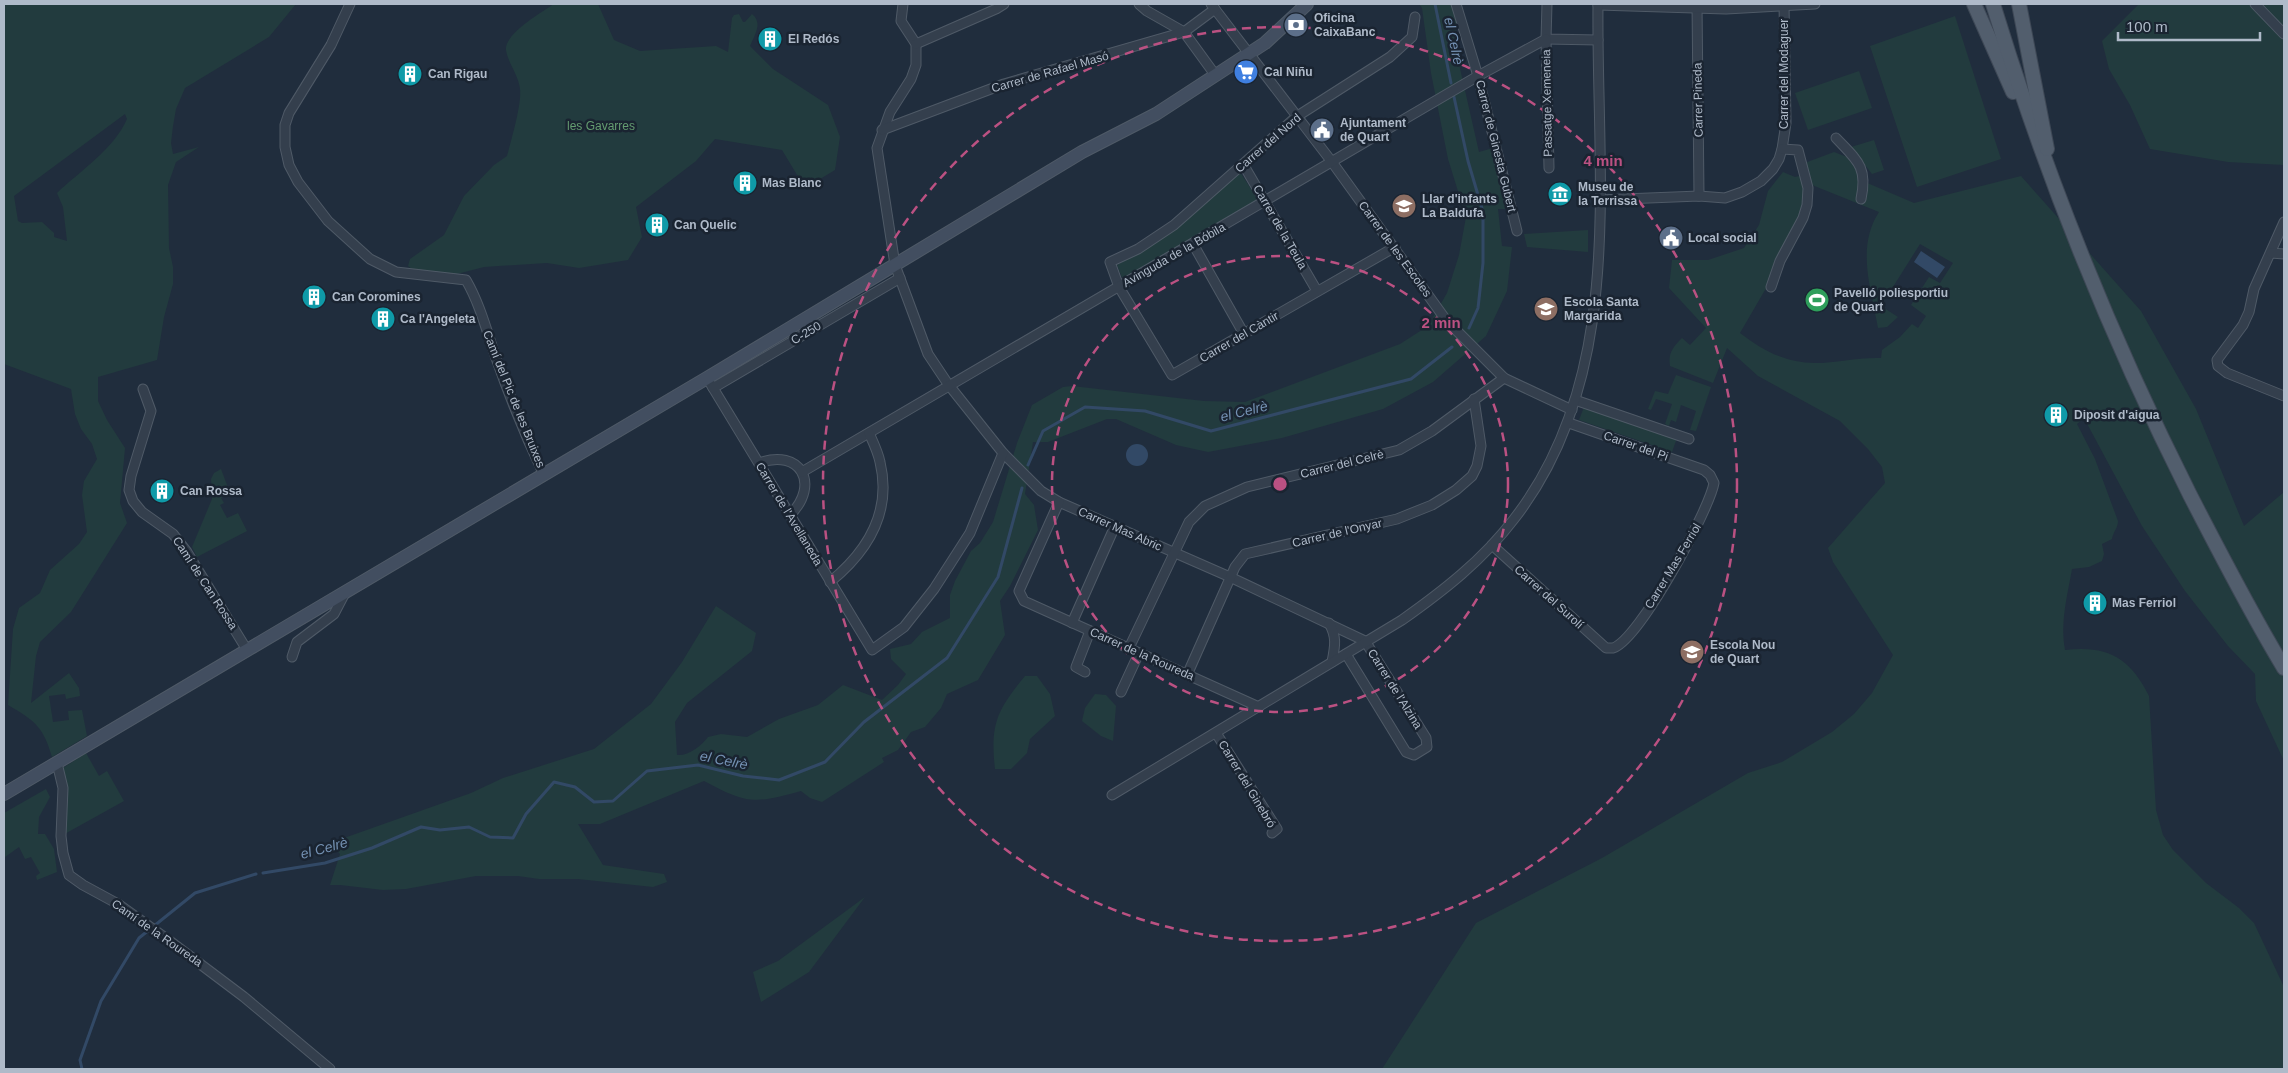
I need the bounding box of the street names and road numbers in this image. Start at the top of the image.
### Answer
street label: Carrer del Modaguer [1777,19,1791,129]
street label: Carrer de Rafael Masó [990,48,1111,95]
street label: Passatge Xemeneia [1539,49,1555,157]
street label: Carrer Pineda [1690,62,1706,137]
street label: Carrer de Ginesta Gubert [1473,79,1519,214]
street label: Carrer del Nord [1232,111,1304,175]
street label: Carrer de la Teula [1250,182,1310,272]
street label: Carrer de les Escoles [1356,198,1434,300]
street label: Avinguda de la Bóbila [1120,220,1228,290]
street label: Carrer del Càntir [1197,309,1281,365]
street label: C-250 [788,318,824,347]
street label: Camí del Pic de les Bruixes [480,328,548,470]
street label: Carrer del Pi [1602,428,1670,464]
street label: Carrer del Celrè [1299,447,1385,481]
street label: Carrer de l'Avellaneda [753,460,826,569]
street label: Carrer Mas Abric [1076,504,1164,554]
street label: Carrer de l'Onyar [1291,516,1383,550]
street label: Carrer Mas Ferriol [1642,521,1704,611]
street label: Camí de Can Rossa [170,534,240,632]
street label: Carrer del Surolí [1512,562,1587,632]
street label: Carrer de la Roureda [1088,625,1197,683]
street label: Carrer de l'Alzina [1365,646,1425,732]
street label: Carrer del Ginebró [1215,738,1279,830]
street label: Camí de la Roureda [109,896,205,970]

